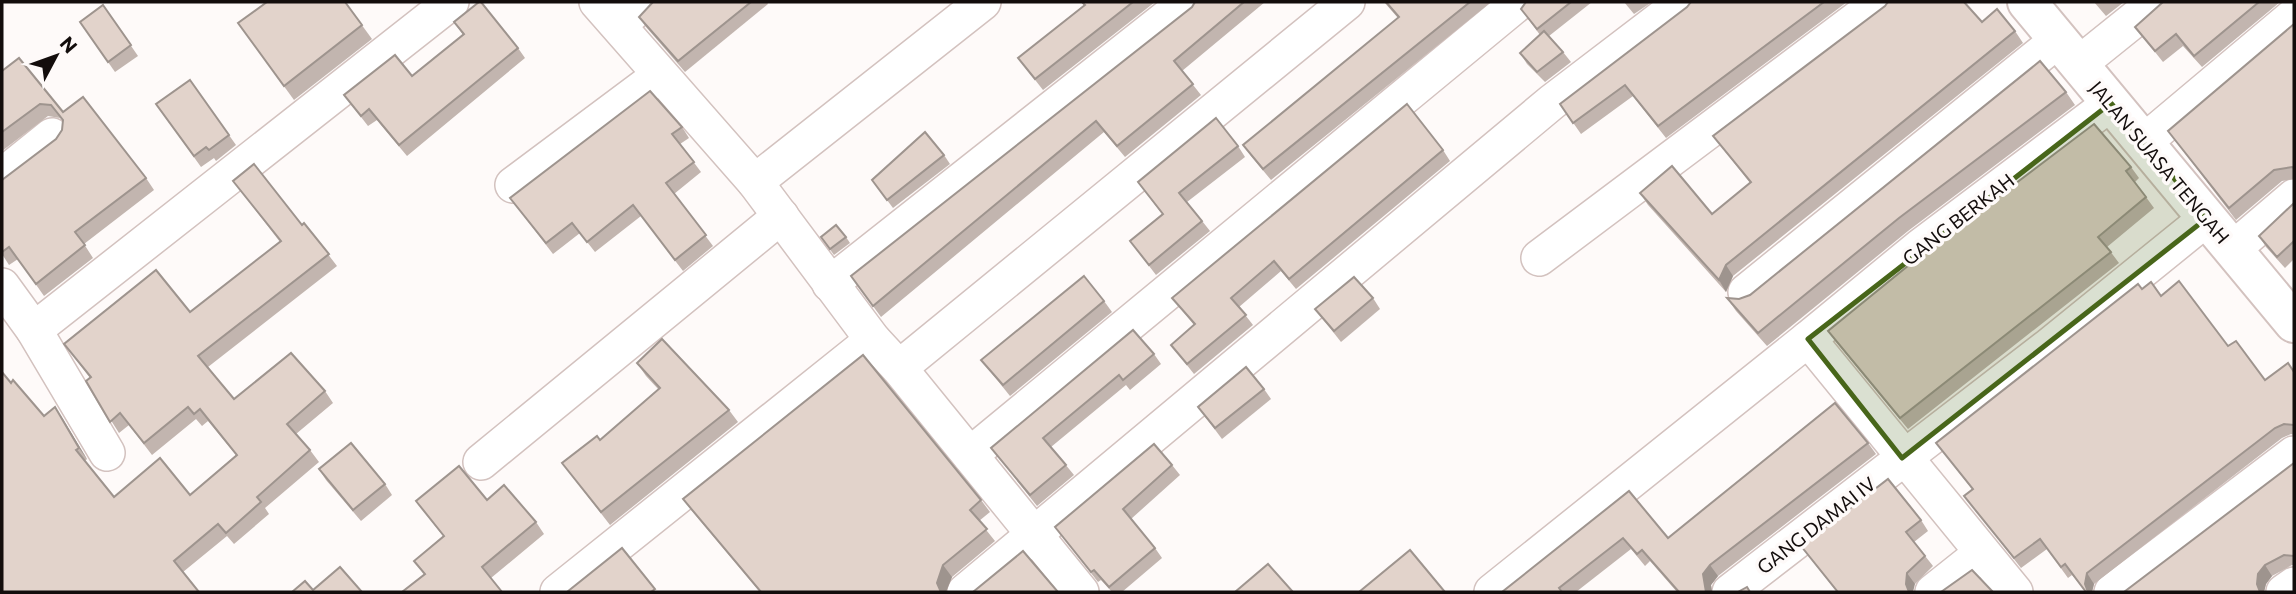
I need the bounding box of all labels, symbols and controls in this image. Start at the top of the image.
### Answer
north arrow [21,21,91,91]
text: N [56,32,83,57]
street label: JALAN SUASA TENGAH [2085,76,2235,248]
street label: GANG BERKAH [1898,168,2018,270]
street label: GANG DAMAI IV [1752,472,1880,578]

